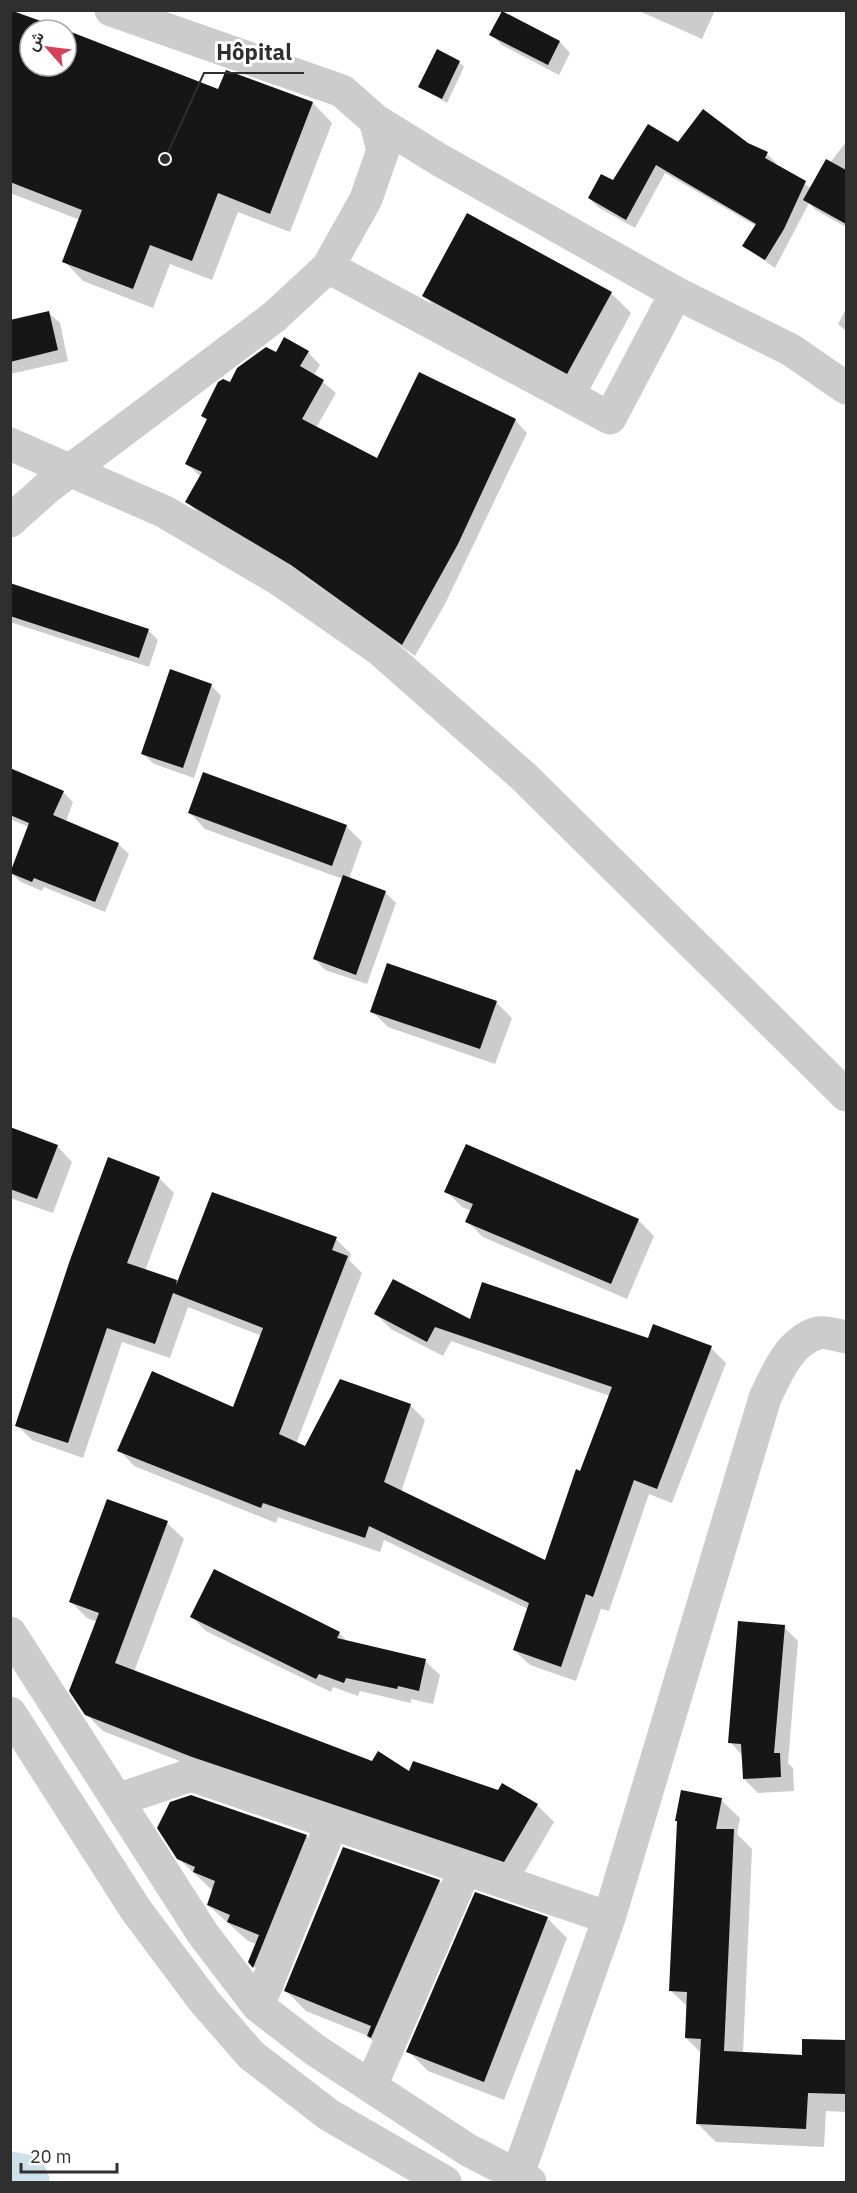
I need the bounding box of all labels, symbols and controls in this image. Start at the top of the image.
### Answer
north arrow [18,18,78,78]
text: ش [21,28,48,54]
callout: Hôpital [204,33,304,73]
text: Hôpital [216,37,292,66]
scale bar [21,2136,117,2174]
text: 20 m [30,2145,72,2168]

